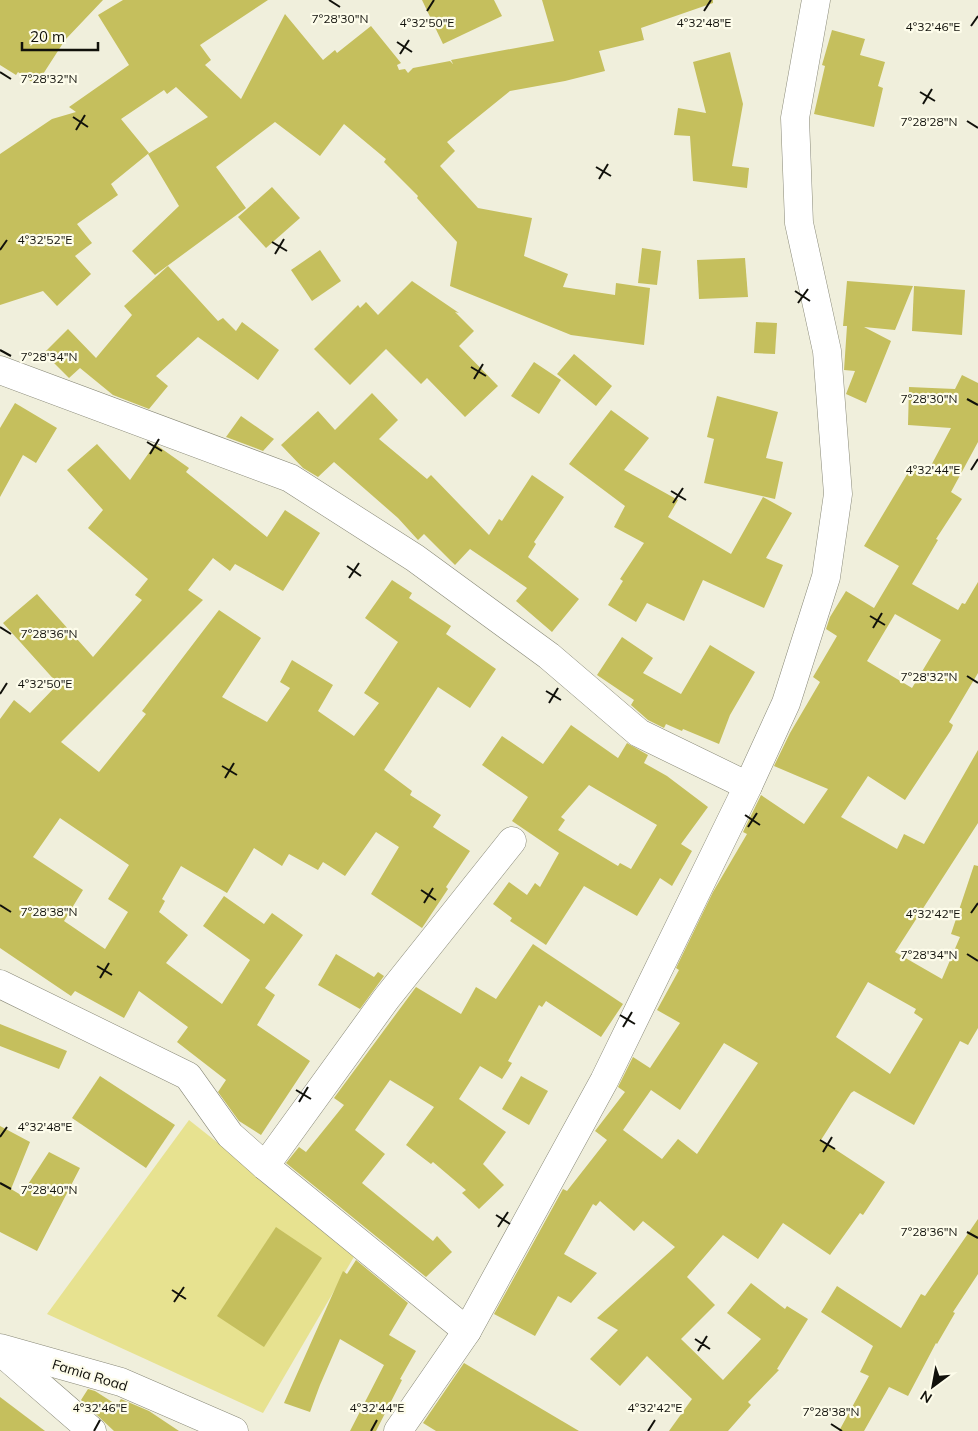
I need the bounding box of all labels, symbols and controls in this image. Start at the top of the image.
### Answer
text: 7°28'30"N [312,11,368,26]
text: 4°32'50"E [400,15,454,30]
text: 4°32'48"E [677,15,731,30]
text: 4°32'46"E [906,19,960,34]
scale bar [22,20,99,52]
text: 20 m [30,27,65,46]
text: 7°28'32"N [21,71,77,86]
text: 7°28'28"N [901,114,957,129]
text: 4°32'52"E [18,232,72,247]
text: 7°28'34"N [21,349,77,364]
text: 7°28'30"N [901,391,957,406]
text: 4°32'44"E [906,462,960,477]
text: 7°28'36"N [21,626,77,641]
text: 7°28'32"N [901,669,957,684]
text: 4°32'50"E [18,676,72,691]
text: 7°28'38"N [21,904,77,919]
text: 4°32'42"E [906,906,960,921]
text: 7°28'34"N [901,947,957,962]
text: 4°32'48"E [18,1119,72,1134]
text: 7°28'40"N [21,1182,77,1197]
text: 7°28'36"N [901,1224,957,1239]
street label: Famia Road [50,1355,130,1395]
north arrow [908,1361,958,1411]
text: N [917,1387,935,1407]
text: 4°32'46"E [73,1400,127,1415]
text: 4°32'44"E [350,1400,404,1415]
text: 4°32'42"E [628,1400,682,1415]
text: 7°28'38"N [803,1404,859,1419]

